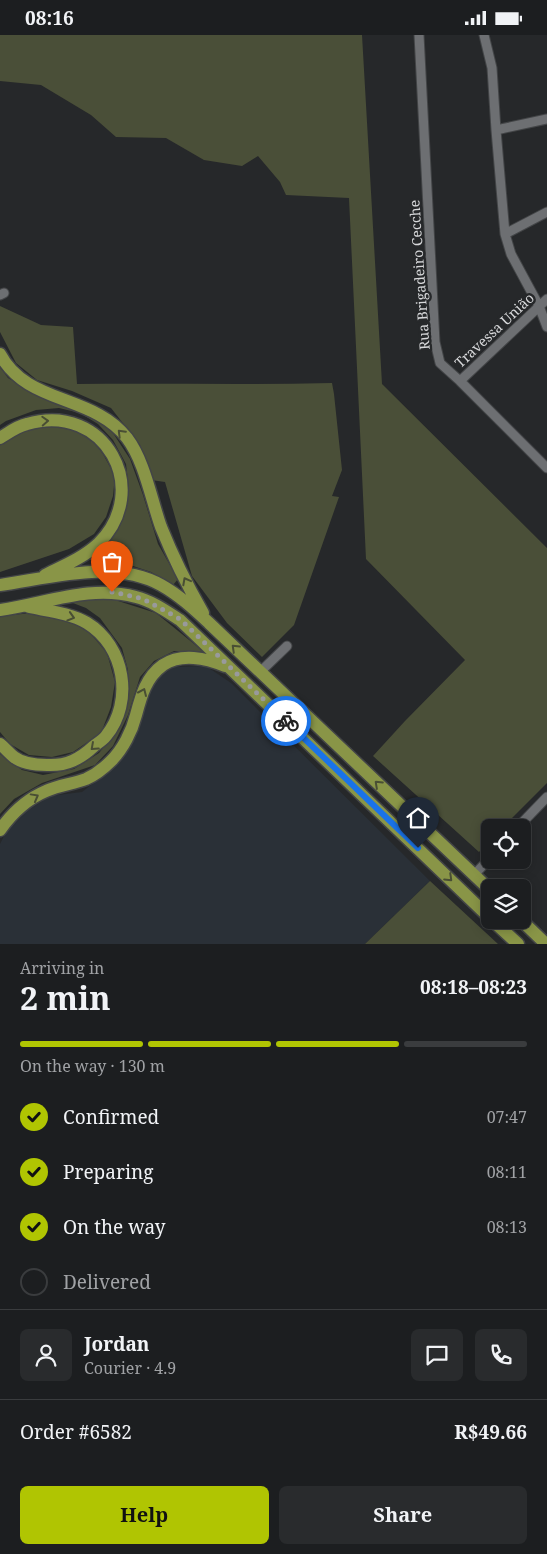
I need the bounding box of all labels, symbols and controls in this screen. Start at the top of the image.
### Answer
text: 08:16 [25,5,74,31]
street label: Rua Brigadeiro Cecche [404,199,434,351]
street label: Travessa União [450,288,538,372]
one-way arrow [41,416,49,427]
one-way arrow [118,430,127,439]
pin [91,541,133,592]
icon: bag [98,548,126,576]
one-way arrow [182,577,192,586]
one-way arrow [67,611,75,621]
one-way arrow [232,645,241,654]
one-way arrow [137,688,147,697]
courier [261,696,311,746]
icon: bike [272,707,300,735]
one-way arrow [90,741,99,750]
one-way arrow [375,781,384,790]
one-way arrow [29,793,38,803]
pin [397,797,439,848]
icon: home [404,804,432,832]
map controls [481,819,531,929]
button: locate [481,819,531,869]
one-way arrow [443,872,452,881]
button: layers [481,879,531,929]
text: Arriving in [20,957,104,979]
text: 08:18–08:23 [420,974,527,1000]
text: 2 min [20,976,111,1019]
text: On the way · 130 m [20,1055,165,1077]
icon: check [20,1103,48,1131]
text: Confirmed [63,1104,159,1130]
text: 07:47 [487,1106,527,1128]
icon: check [20,1158,48,1186]
text: Preparing [63,1159,153,1185]
text: 08:11 [487,1161,527,1183]
icon: check [20,1213,48,1241]
text: On the way [63,1214,166,1240]
text: 08:13 [487,1216,527,1238]
text: Delivered [63,1269,151,1295]
button: person [20,1329,72,1381]
button: chat [411,1329,463,1381]
button: phone [475,1329,527,1381]
text: Jordan [84,1331,150,1357]
text: Courier · 4.9 [84,1357,176,1379]
text: Order #6582 [20,1419,132,1445]
text: R$49.66 [454,1419,527,1445]
button: Help [20,1486,269,1544]
button: Share [279,1486,527,1544]

